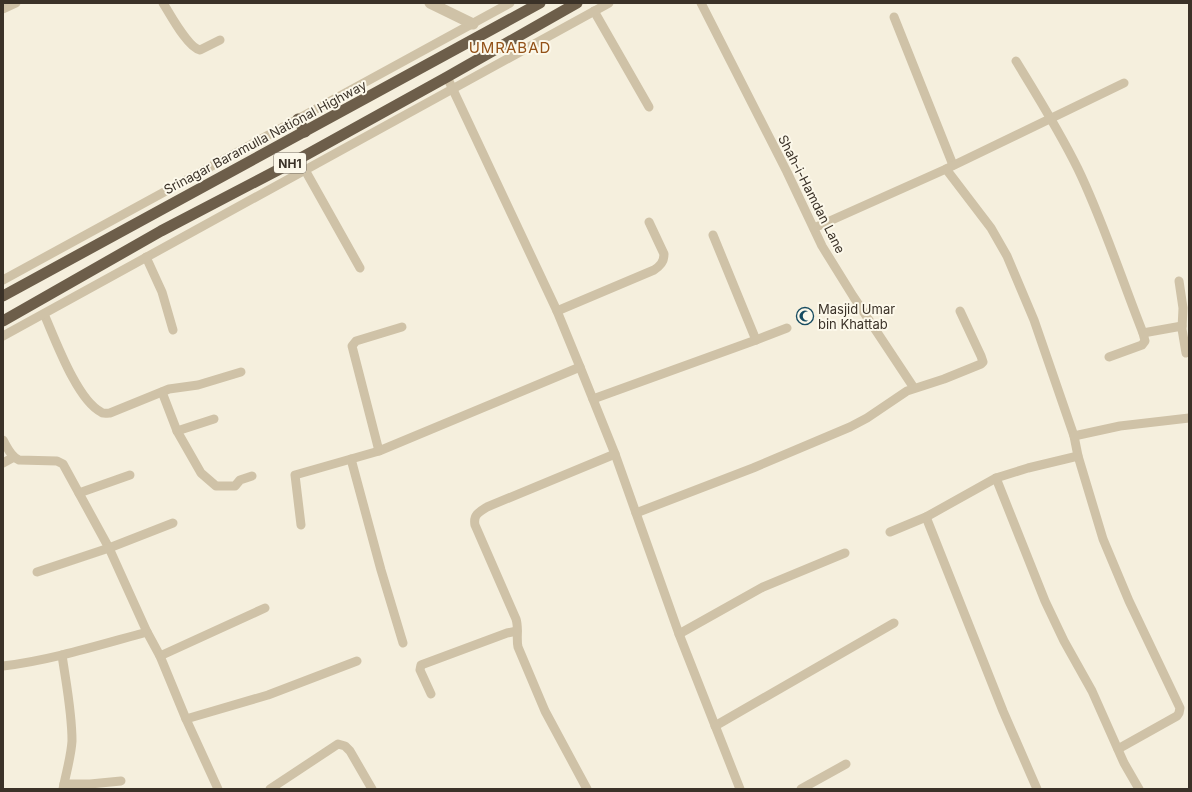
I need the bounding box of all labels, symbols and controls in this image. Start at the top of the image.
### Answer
district label: UMRABAD [469,38,551,57]
street label: Srinagar Baramulla National Highway [161,77,369,197]
street label: Shah-i-Hamdan Lane [775,132,849,256]
road number: NH1 [274,153,306,173]
place label: Masjid Umar bin Khattab [818,301,895,332]
mosque icon: Masjid Umar bin Khattab [795,306,815,326]

